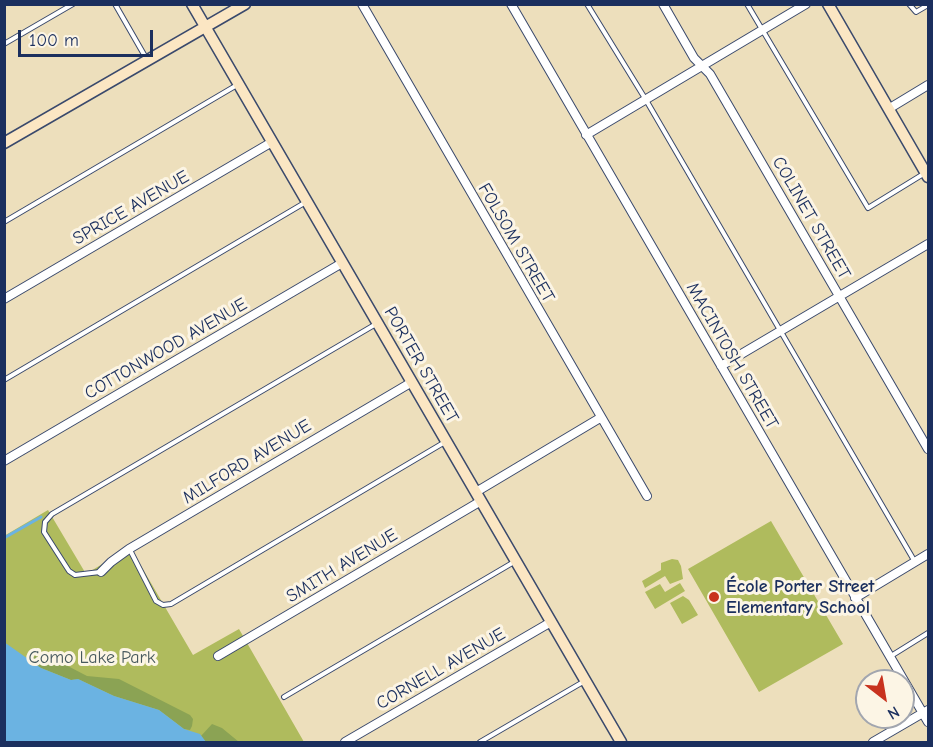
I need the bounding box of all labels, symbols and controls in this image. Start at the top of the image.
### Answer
scale bar [21,18,156,56]
text: 100 m [29,30,79,51]
street label: COLINET STREET [767,153,855,283]
street label: SPRICE AVENUE [69,166,193,250]
street label: FOLSOM STREET [473,179,559,307]
street label: MACINTOSH STREET [681,279,783,433]
street label: COTTONWOOD AVENUE [81,294,251,404]
street label: PORTER STREET [379,303,463,427]
street label: MILFORD AVENUE [179,415,315,509]
street label: SMITH AVENUE [283,524,401,608]
place label: École Porter Street Elementary School [726,576,874,618]
marker: École Porter Street Elementary School [707,590,721,604]
street label: CORNELL AVENUE [373,623,509,715]
park label: Como Lake Park [29,647,155,669]
north arrow [855,669,915,729]
text: N [884,702,902,723]

